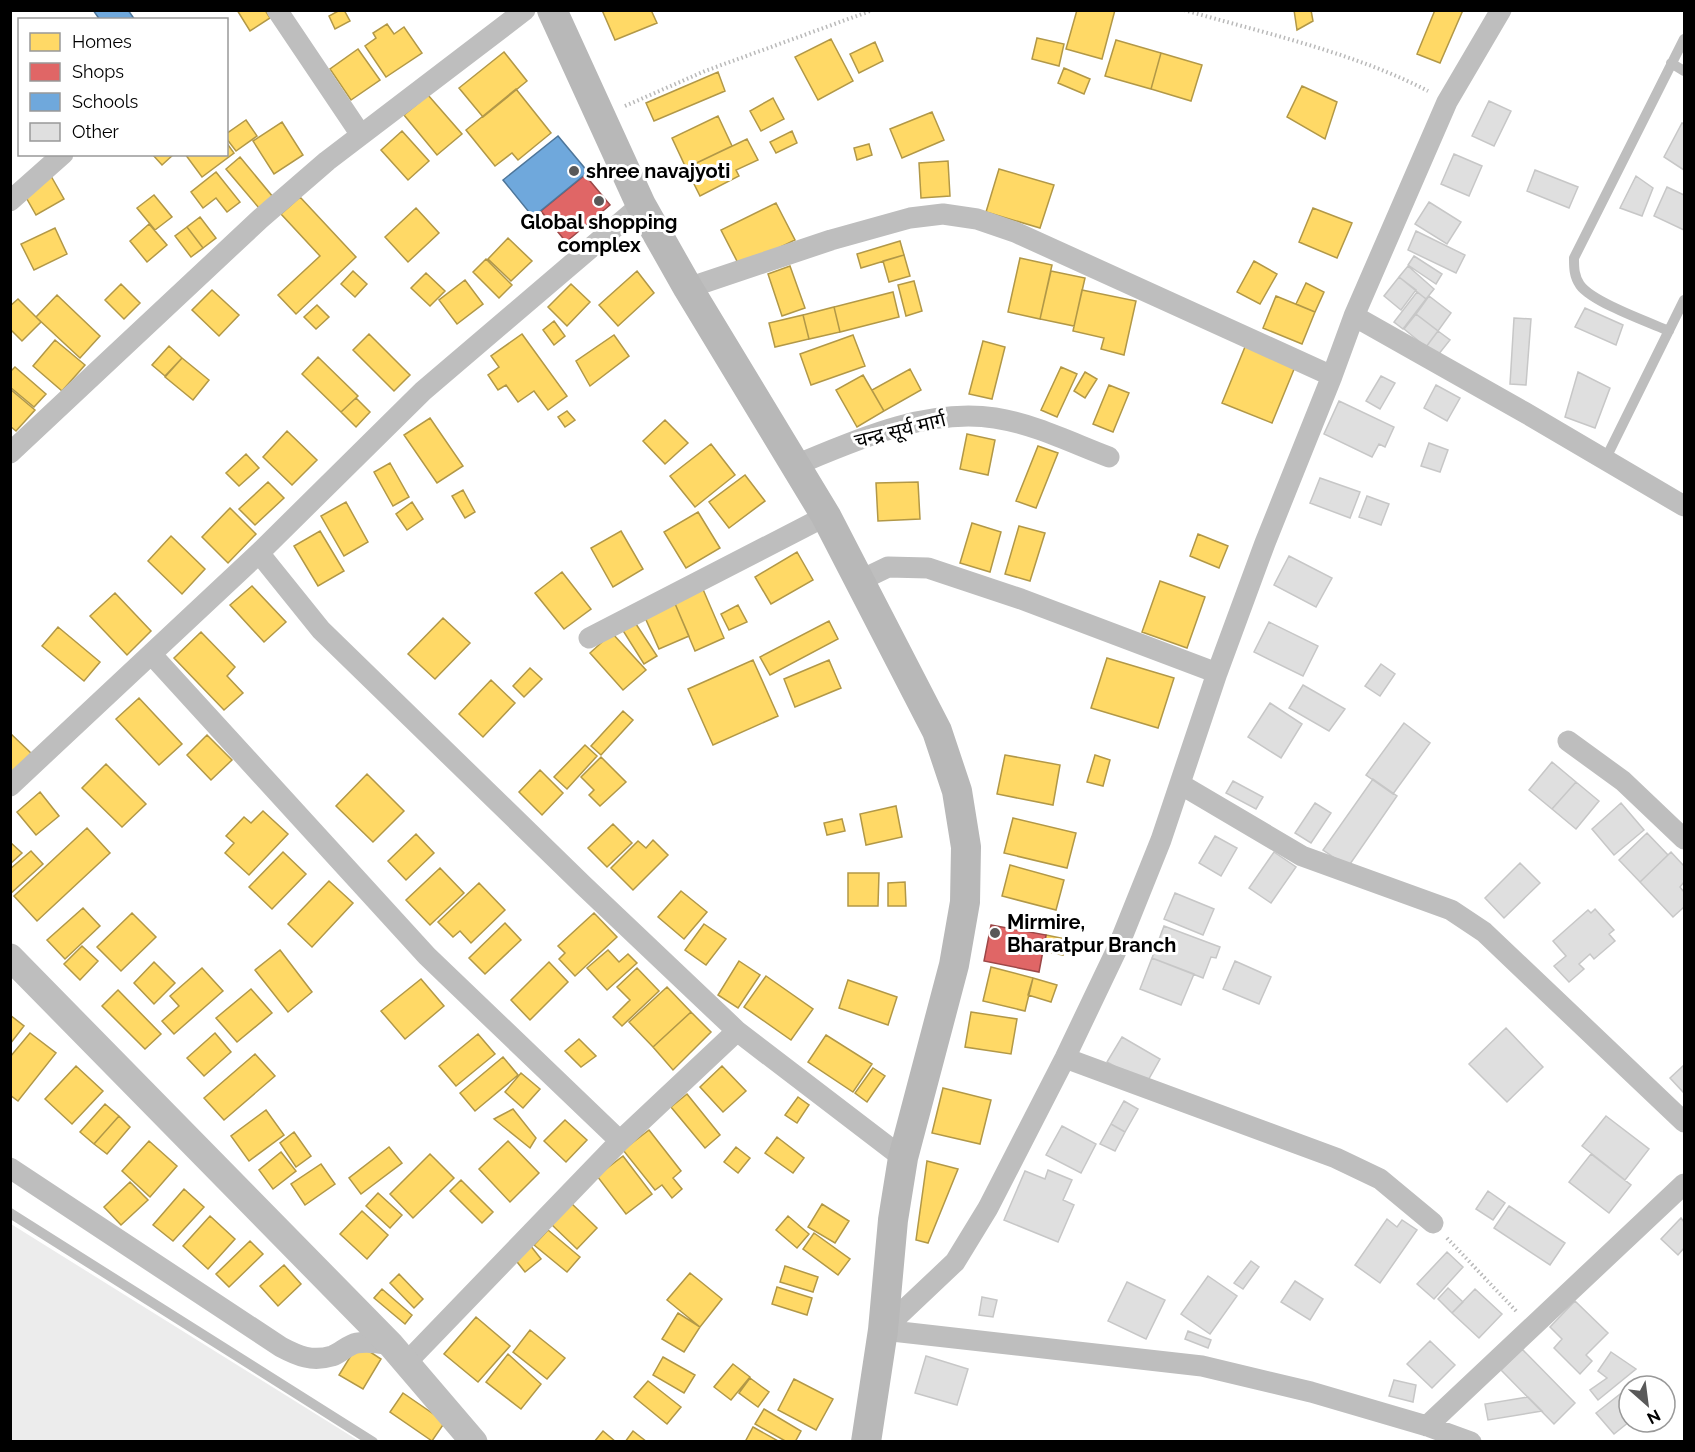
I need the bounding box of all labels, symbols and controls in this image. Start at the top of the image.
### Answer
legend [18,18,228,156]
text: Homes [72,31,132,52]
text: Shops [72,61,124,82]
text: Schools [72,91,139,112]
text: Other [72,121,120,142]
place label: shree navajyoti [586,159,730,183]
marker: shree navajyoti [567,164,581,178]
marker: Global shopping complex [592,194,606,208]
place label: Global shopping complex [520,210,678,257]
street label: चन्द्र सूर्य मार्ग [852,407,949,454]
place label: Mirmire, Bharatpur Branch [1007,910,1176,957]
marker: Mirmire, Bharatpur Branch [988,926,1002,940]
north arrow [1617,1374,1677,1434]
text: N [1644,1406,1664,1428]

